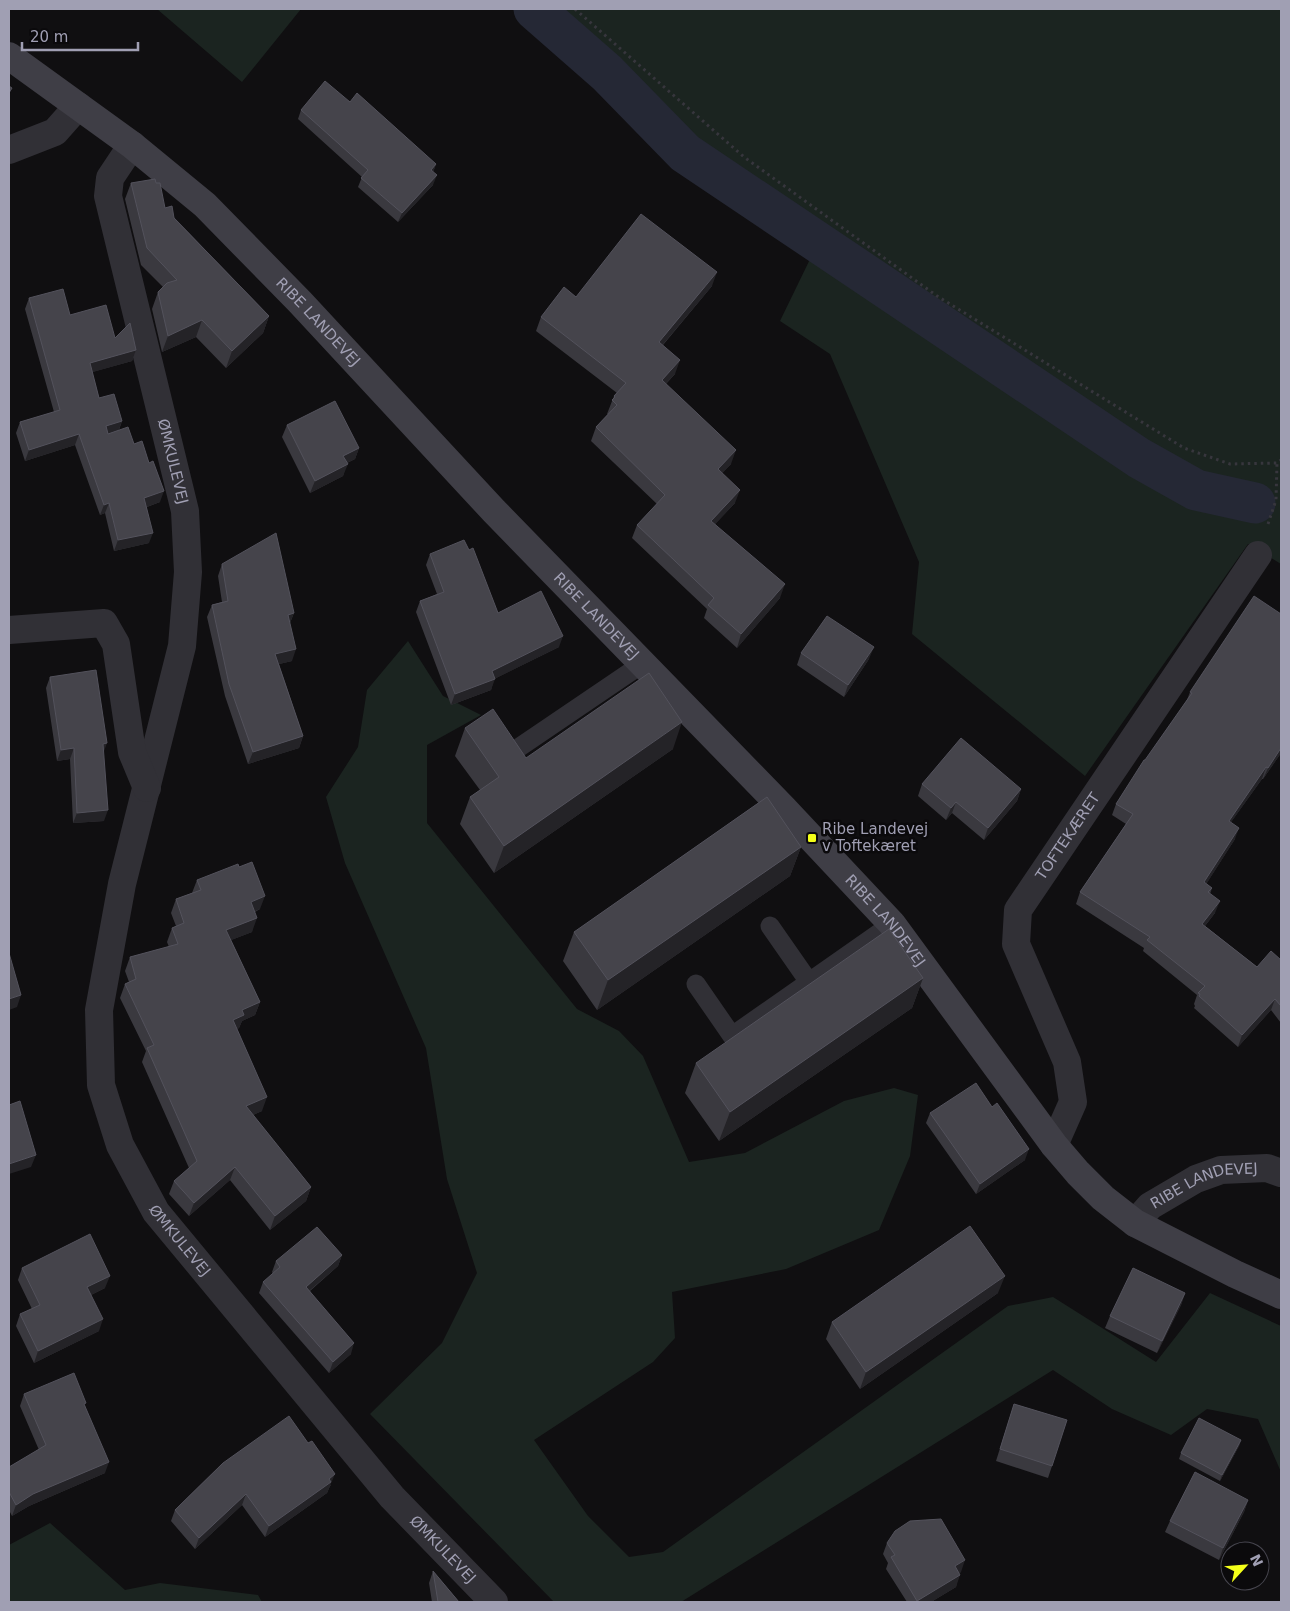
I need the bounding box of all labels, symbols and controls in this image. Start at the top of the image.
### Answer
scale bar [22,20,139,52]
text: 20 m [30,28,68,46]
street label: RIBE LANDEVEJ [272,274,364,370]
street label: ØMKULEVEJ [154,417,192,506]
street label: RIBE LANDEVEJ [550,569,643,664]
street label: TOFTEKÆRET [1031,789,1104,884]
place label: Ribe Landevej v Toftekæret [822,820,928,855]
marker: Ribe Landevej v Toftekæret [806,832,818,844]
street label: RIBE LANDEVEJ [841,871,929,970]
street label: RIBE LANDEVEJ [1147,1159,1258,1213]
street label: ØMKULEVEJ [145,1202,214,1280]
street label: ØMKULEVEJ [406,1512,480,1587]
north arrow [1220,1541,1270,1591]
text: N [1247,1552,1266,1569]

